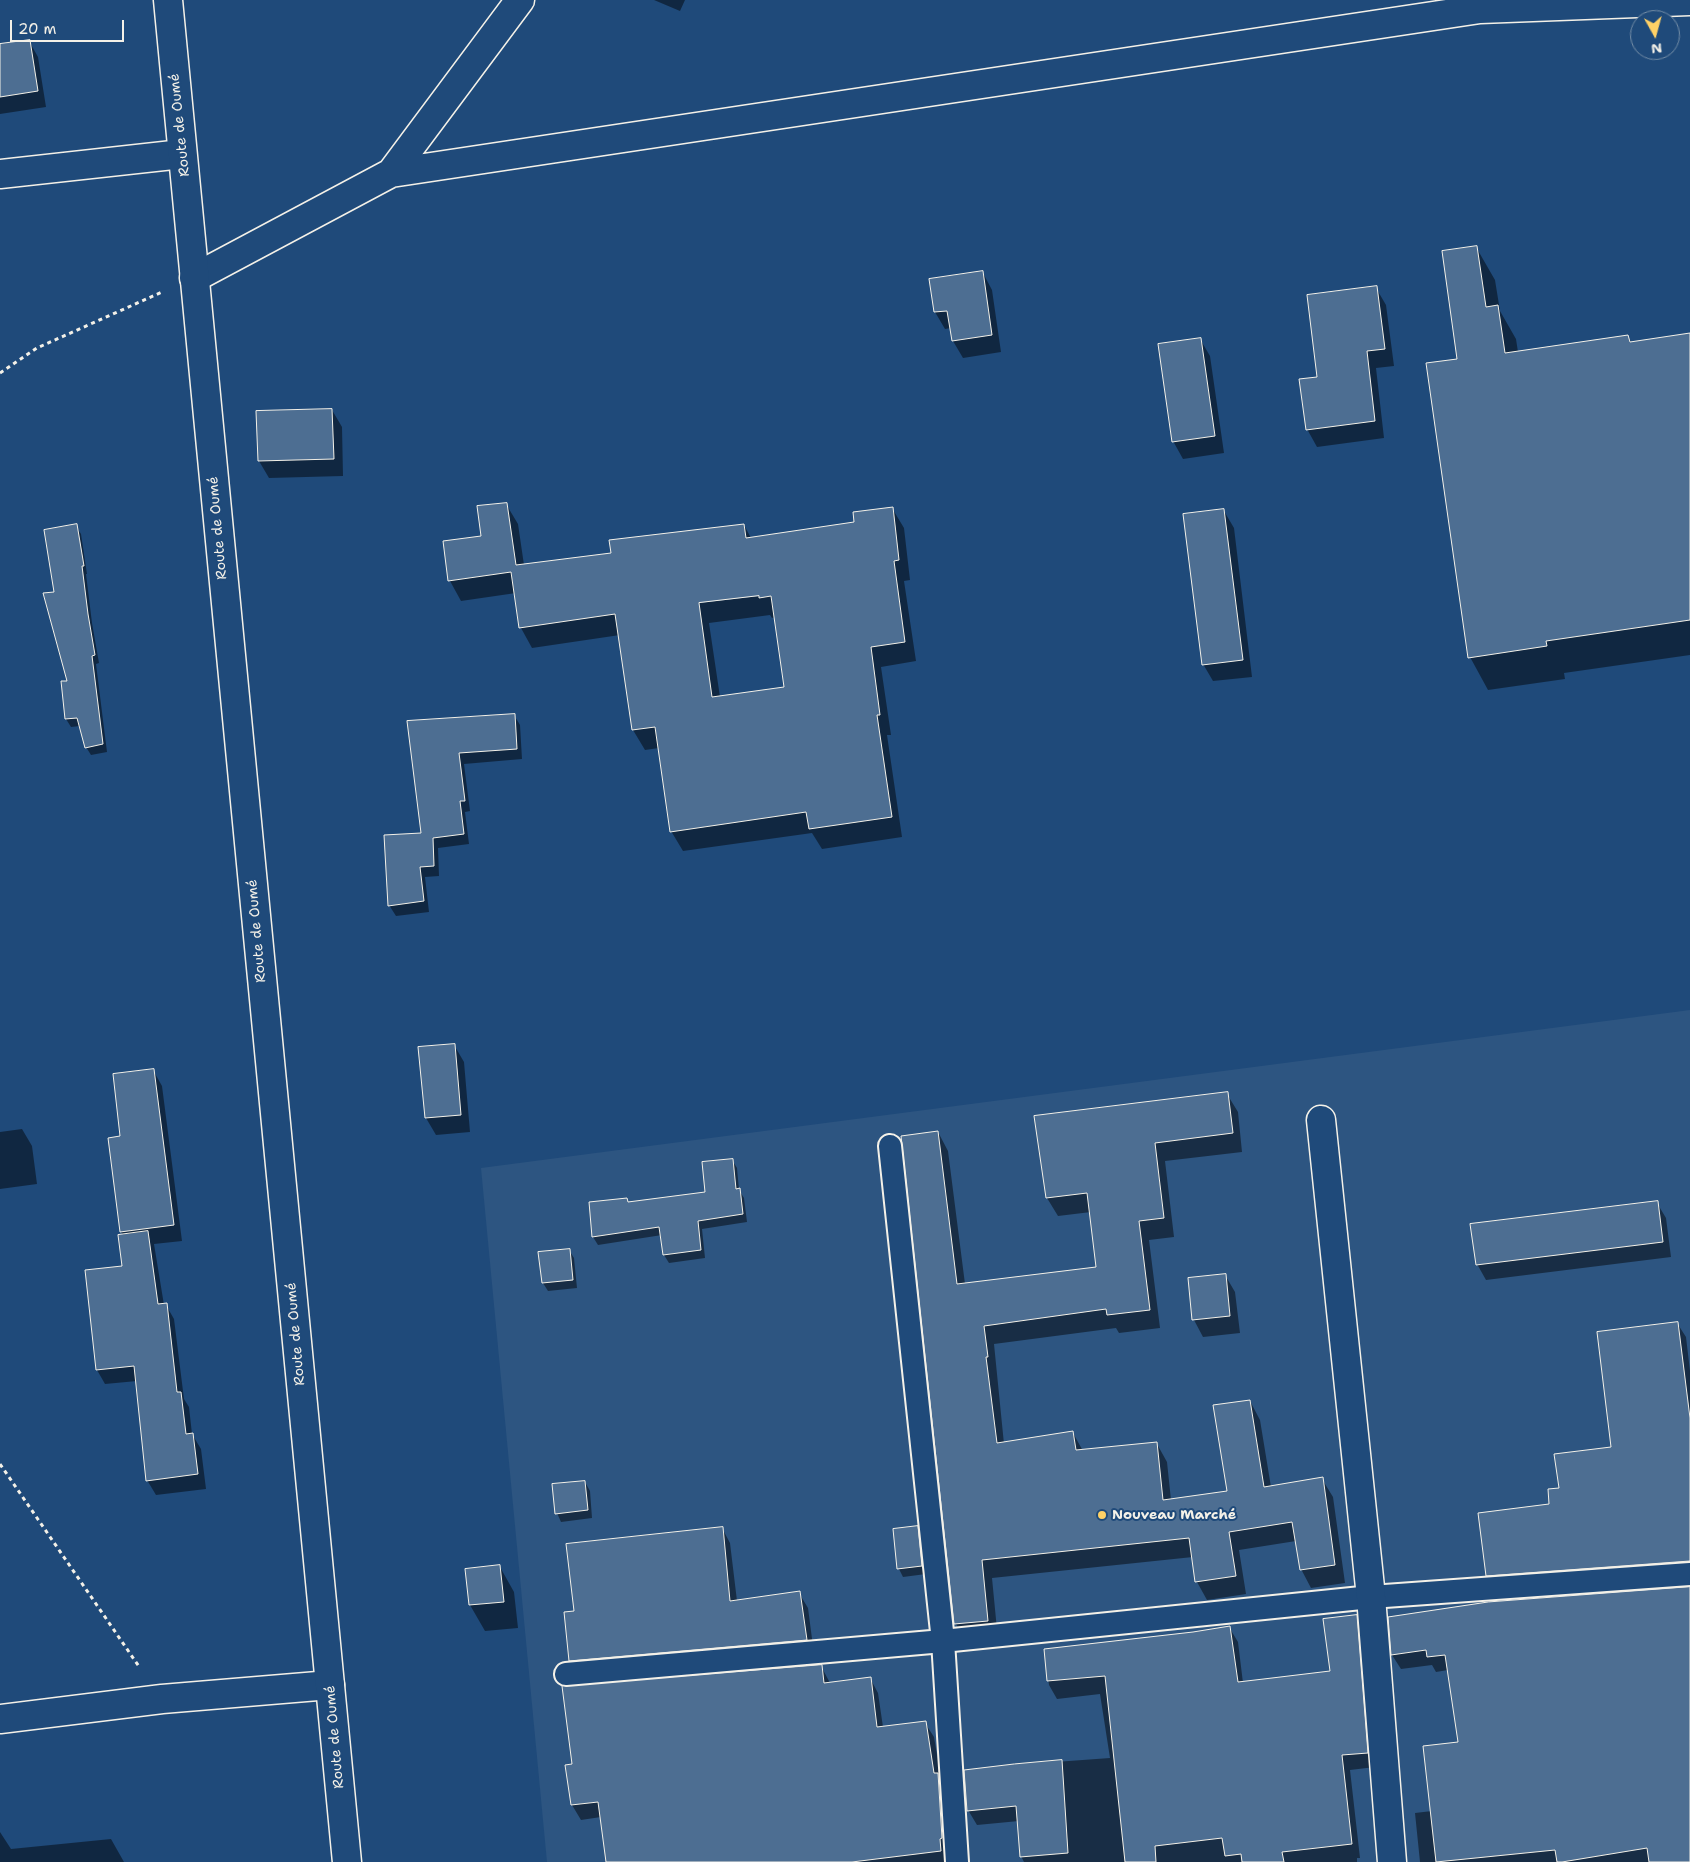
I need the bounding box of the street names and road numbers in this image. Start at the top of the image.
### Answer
street label: Route de Oumé [166,73,194,177]
street label: Route de Oumé [205,476,231,580]
street label: Route de Oumé [244,879,270,983]
street label: Route de Oumé [283,1282,309,1386]
street label: Route de Oumé [322,1685,348,1789]

